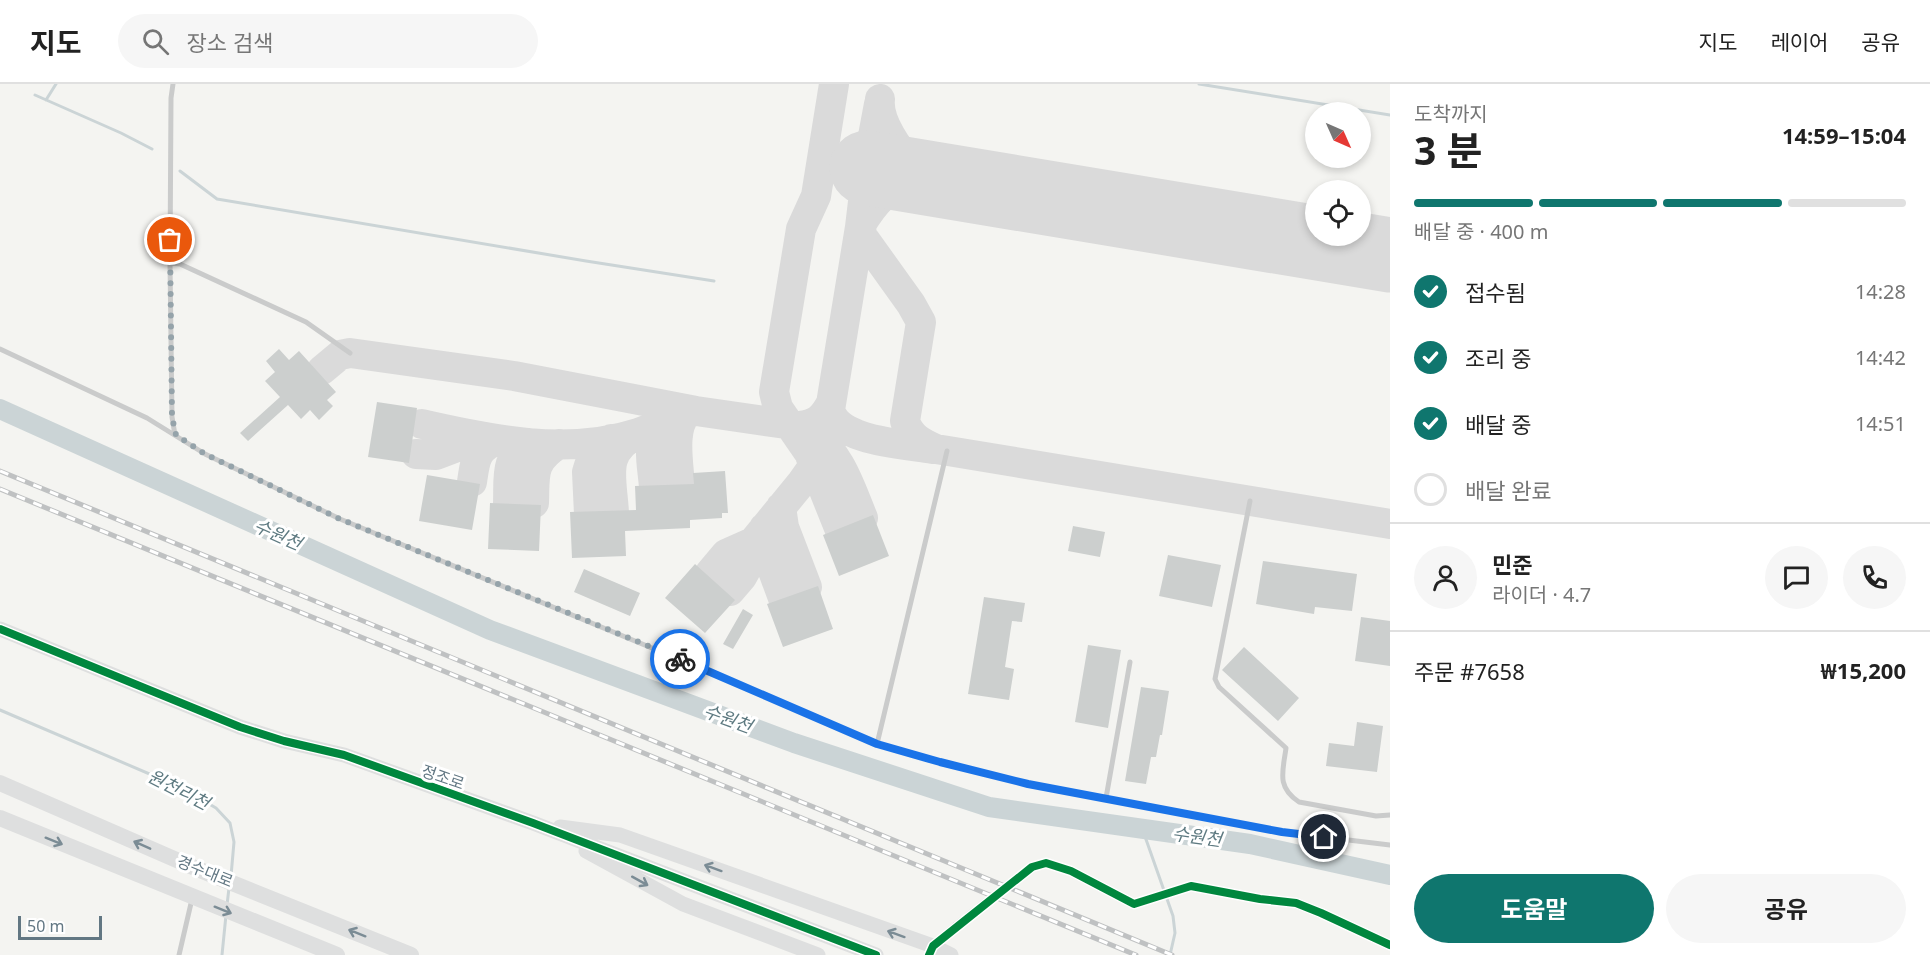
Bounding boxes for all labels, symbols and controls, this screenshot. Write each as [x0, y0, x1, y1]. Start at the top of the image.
search box [118, 14, 538, 68]
text: 지도 [30, 23, 82, 61]
icon: search [139, 25, 172, 58]
text: 장소 검색 [187, 27, 273, 57]
text: 지도 [1699, 28, 1737, 56]
text: 레이어 [1770, 28, 1828, 56]
text: 공유 [1861, 28, 1900, 56]
text: 도착까지 [1414, 100, 1488, 127]
north arrow [1305, 102, 1371, 168]
map controls [1305, 102, 1371, 246]
text: 14:59–15:04 [1782, 120, 1906, 150]
text: 3 분 [1414, 123, 1482, 176]
button: locate [1305, 180, 1371, 246]
pin [144, 214, 195, 265]
text: 배달 중 · 400 m [1414, 218, 1548, 245]
icon: bag [153, 223, 186, 256]
icon: check [1414, 275, 1447, 308]
text: 접수됨 [1465, 277, 1526, 307]
text: 14:28 [1855, 278, 1906, 305]
icon: check [1414, 341, 1447, 374]
text: 조리 중 [1465, 343, 1531, 373]
text: 14:42 [1855, 344, 1906, 371]
icon: check [1414, 407, 1447, 440]
text: 배달 중 [1465, 409, 1531, 439]
text: 14:51 [1855, 410, 1906, 437]
text: 배달 완료 [1465, 475, 1552, 505]
water label: 수원천 [250, 513, 308, 556]
button: person [1414, 546, 1477, 609]
button: chat [1765, 546, 1828, 609]
button: phone [1843, 546, 1906, 609]
text: 민준 [1492, 549, 1532, 579]
text: 라이더 · 4.7 [1492, 581, 1591, 608]
courier [650, 629, 710, 689]
icon: bike [664, 643, 697, 676]
text: ₩15,200 [1821, 655, 1906, 685]
text: 주문 #7658 [1414, 656, 1525, 686]
water label: 수원천 [701, 698, 758, 739]
street label: 정조로 [419, 759, 468, 795]
water label: 원천리천 [144, 763, 216, 816]
pin [1298, 811, 1349, 862]
icon: home [1307, 820, 1340, 853]
water label: 수원천 [1171, 821, 1226, 852]
one-way arrow [44, 836, 63, 847]
one-way arrow [133, 838, 151, 850]
street label: 경수대로 [174, 850, 237, 892]
one-way arrow [704, 862, 722, 873]
button: 도움말 [1414, 874, 1654, 943]
button: 공유 [1666, 874, 1906, 943]
one-way arrow [631, 875, 648, 887]
one-way arrow [213, 905, 232, 916]
scale bar [18, 913, 102, 940]
text: 50 m [27, 915, 64, 937]
one-way arrow [348, 927, 367, 938]
one-way arrow [887, 927, 906, 938]

